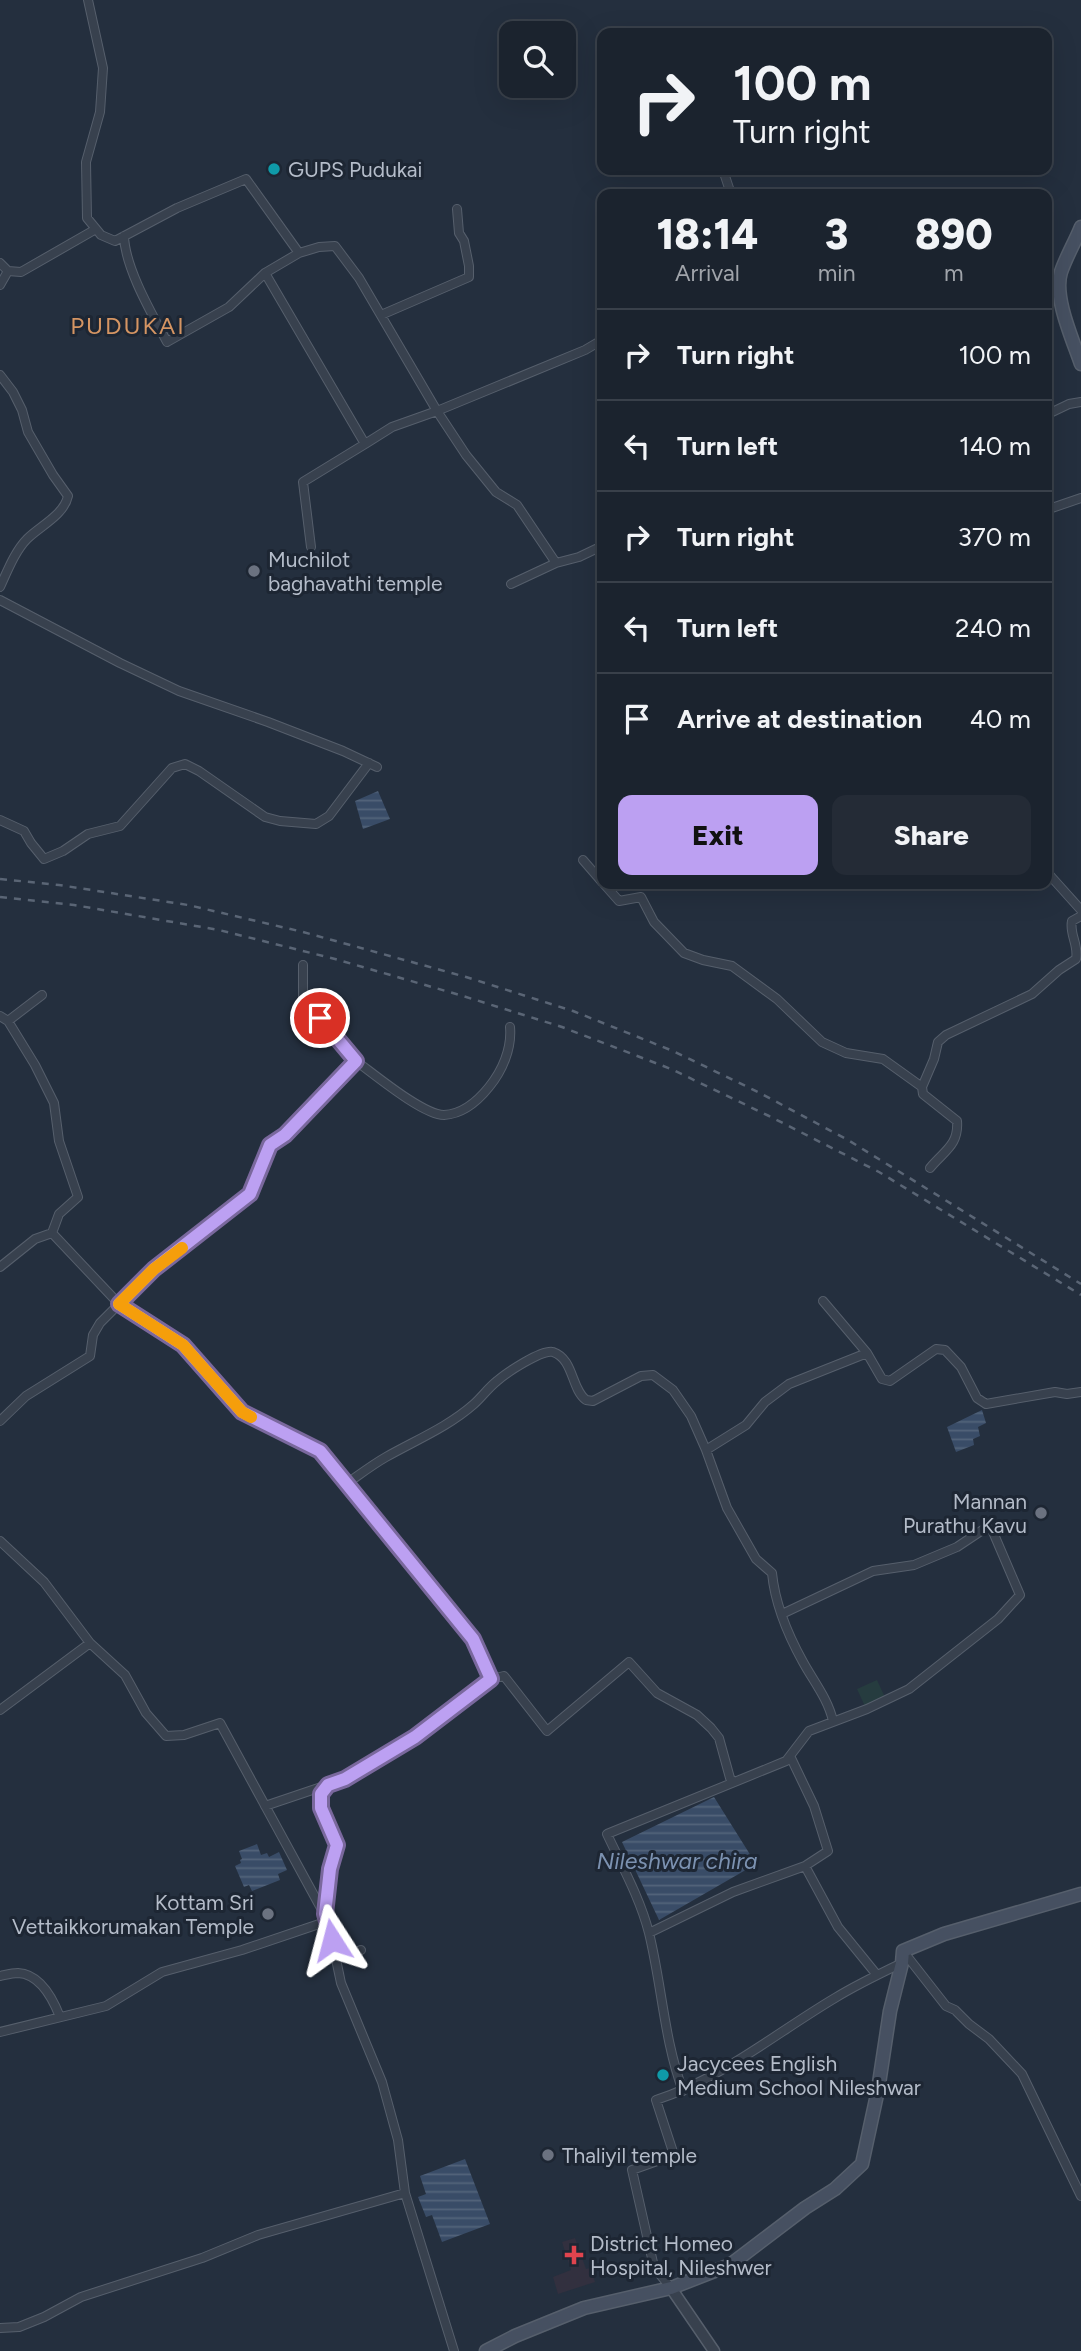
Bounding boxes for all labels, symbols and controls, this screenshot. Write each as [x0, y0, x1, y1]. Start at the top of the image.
map controls [499, 21, 576, 98]
button: search [499, 21, 576, 98]
text: 100 m [733, 53, 872, 112]
icon: right [618, 56, 709, 147]
text: Turn right [733, 113, 871, 151]
place label: GUPS Pudukai [288, 157, 422, 182]
marker: GUPS Pudukai [266, 161, 282, 177]
text: 18:14 [656, 209, 758, 260]
text: 3 [825, 209, 848, 260]
text: 890 [915, 209, 993, 260]
text: Arrival [675, 259, 740, 287]
text: min [818, 259, 855, 287]
text: m [944, 259, 964, 287]
district label: PUDUKAI [70, 311, 186, 340]
icon: right [618, 336, 656, 374]
text: Turn right [677, 339, 794, 371]
text: 100 m [958, 339, 1031, 371]
icon: left [618, 427, 656, 465]
text: Turn left [677, 430, 778, 462]
text: 140 m [959, 430, 1031, 462]
icon: right [618, 518, 656, 556]
text: Turn right [677, 521, 794, 553]
text: 370 m [958, 521, 1031, 553]
place label: Muchilot baghavathi temple [268, 547, 442, 596]
marker: Muchilot baghavathi temple [246, 563, 262, 579]
icon: left [618, 609, 656, 647]
text: Turn left [677, 612, 778, 644]
text: 240 m [955, 612, 1031, 644]
icon: arrive [618, 700, 656, 738]
text: Arrive at destination [677, 703, 922, 735]
text: 40 m [970, 703, 1031, 735]
button: Exit [618, 795, 818, 875]
button: Share [832, 795, 1031, 875]
pin [290, 988, 350, 1048]
icon: arrive [301, 999, 339, 1037]
place label: Mannan Purathu Kavu [903, 1489, 1027, 1538]
marker: Mannan Purathu Kavu [1033, 1505, 1049, 1521]
water label: Nileshwar chira [596, 1847, 758, 1875]
place label: Kottam Sri Vettaikkorumakan Temple [12, 1890, 254, 1939]
position arrow [295, 1903, 369, 1977]
marker: Kottam Sri Vettaikkorumakan Temple [260, 1906, 276, 1922]
place label: Jacycees English Medium School Nileshwar [677, 2051, 921, 2100]
marker: Jacycees English Medium School Nileshwar [655, 2067, 671, 2083]
place label: Thaliyil temple [562, 2143, 697, 2168]
marker: Thaliyil temple [540, 2147, 556, 2163]
place label: District Homeo Hospital, Nileshwer [590, 2231, 772, 2280]
marker: District Homeo Hospital, Nileshwer [564, 2245, 584, 2265]

